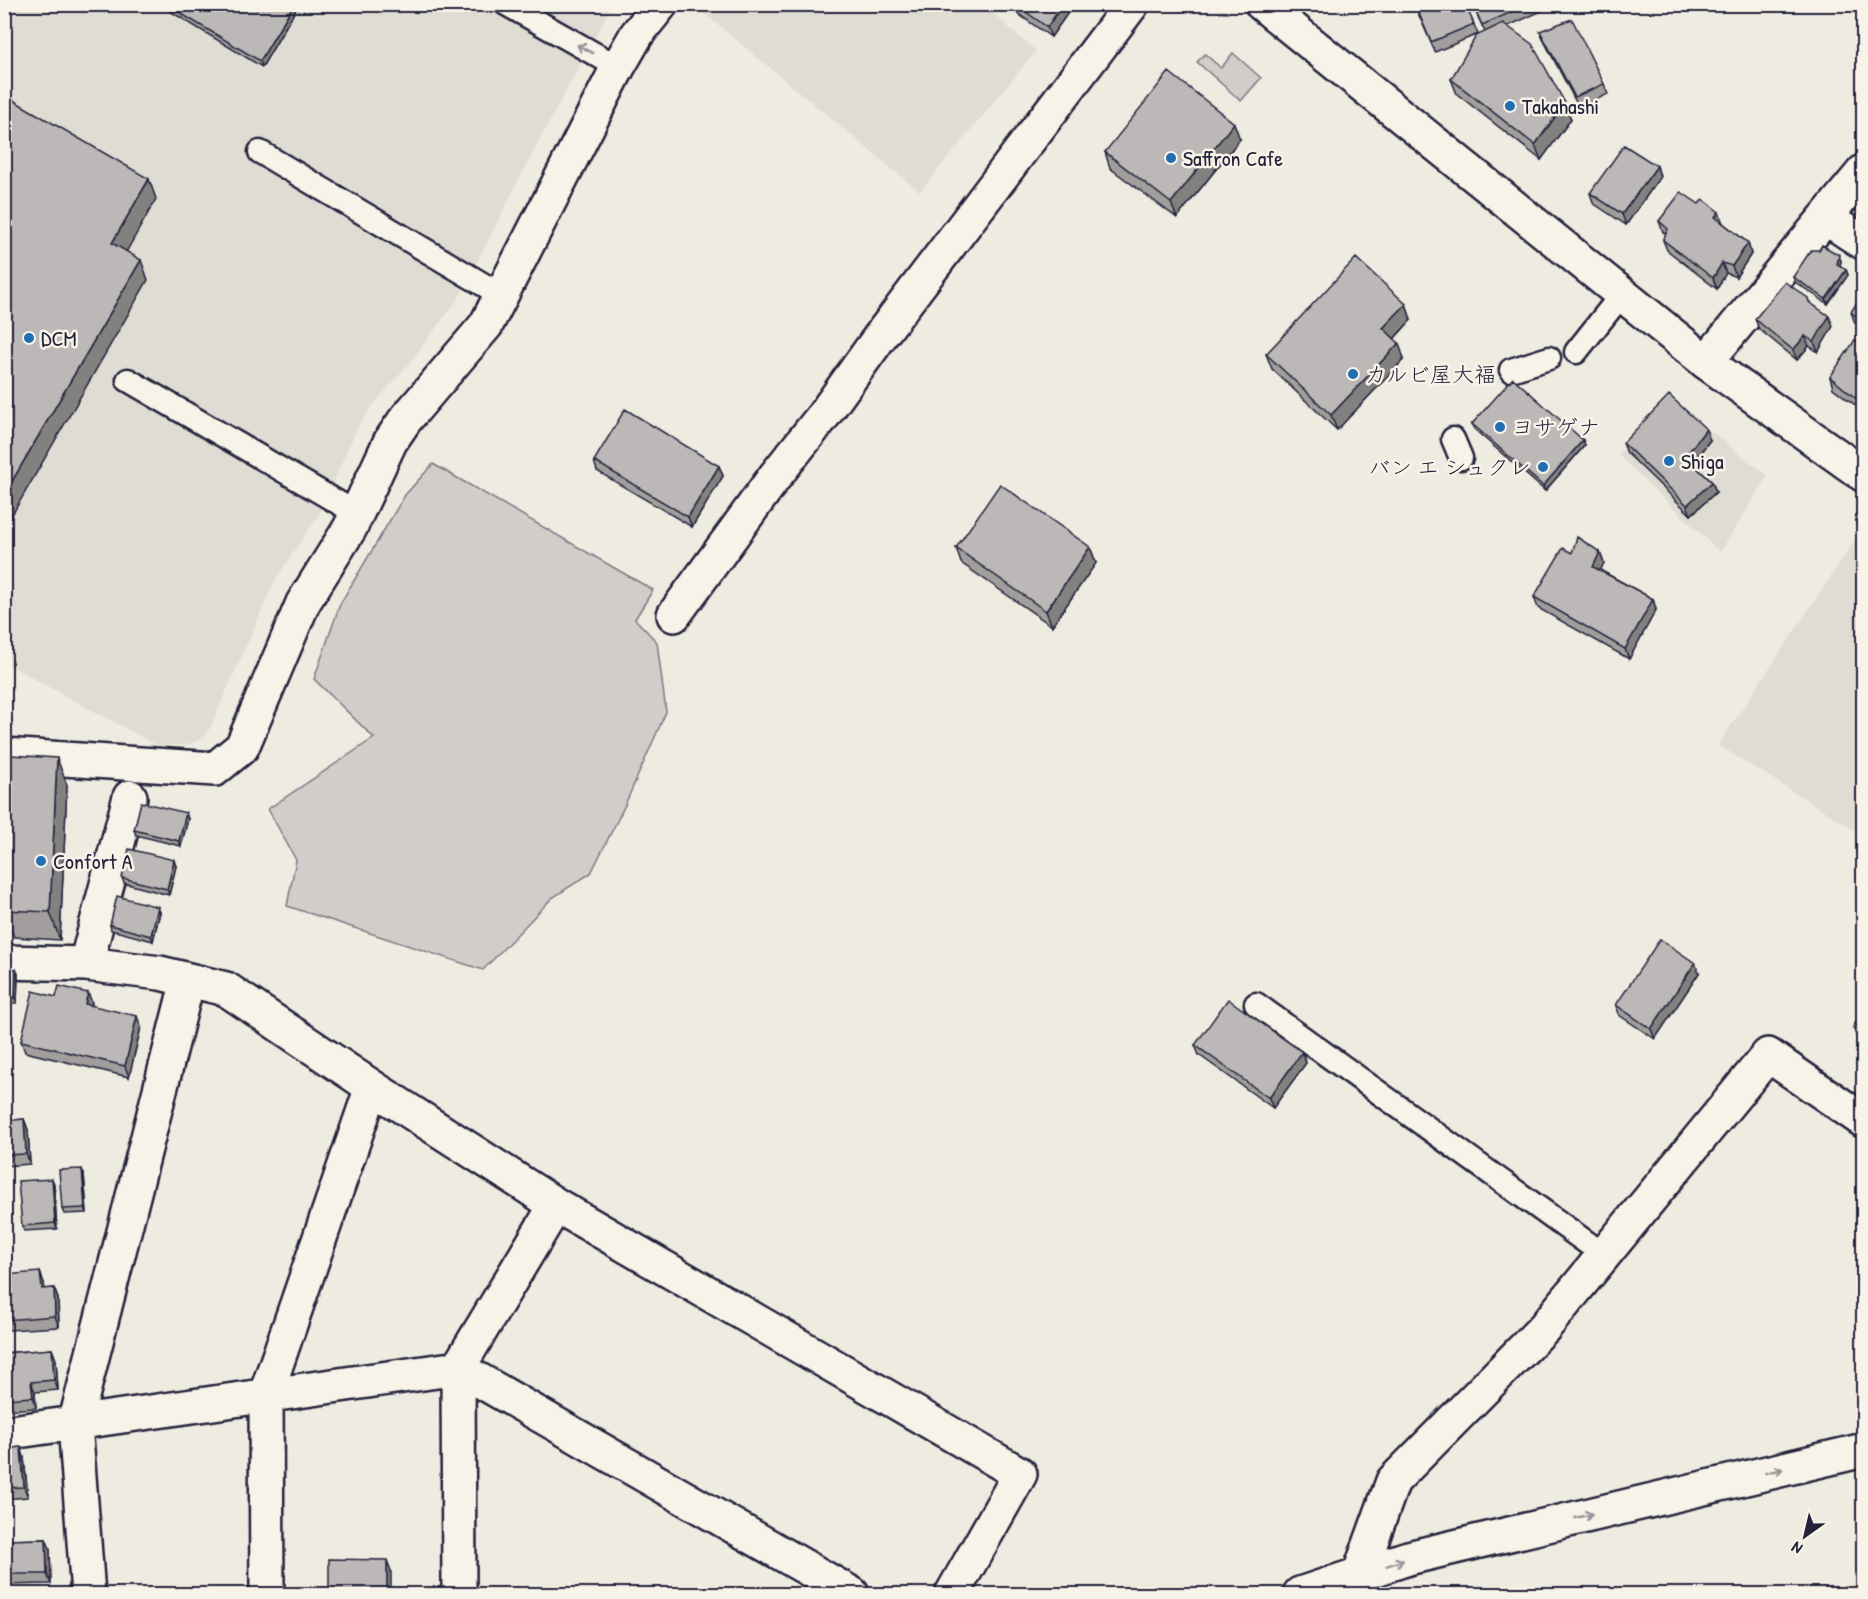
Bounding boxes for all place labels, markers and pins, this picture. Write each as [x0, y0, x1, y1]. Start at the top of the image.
place label: Takahashi [1522, 91, 1599, 121]
marker: Takahashi [1503, 99, 1517, 113]
place label: Saffron Cafe [1183, 143, 1283, 173]
marker: Saffron Cafe [1164, 151, 1178, 165]
place label: DCM [41, 323, 77, 353]
marker: DCM [22, 331, 36, 345]
place label: カルビ屋大福 [1365, 359, 1496, 389]
marker: カルビ屋大福 [1346, 367, 1360, 381]
place label: ヨサゲナ [1512, 412, 1600, 442]
marker: ヨサゲナ [1493, 420, 1507, 434]
place label: Shiga [1681, 446, 1724, 476]
place label: バン エ シュクレ [1368, 452, 1531, 482]
marker: Shiga [1662, 454, 1676, 468]
marker: バン エ シュクレ [1536, 460, 1550, 474]
place label: Confort A [53, 846, 133, 876]
marker: Confort A [34, 854, 48, 868]

